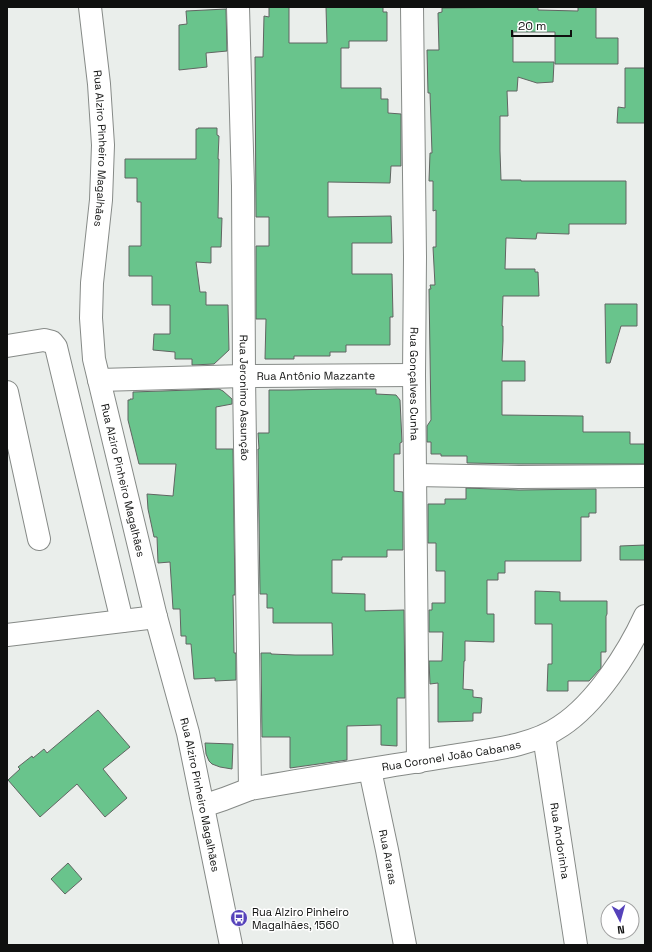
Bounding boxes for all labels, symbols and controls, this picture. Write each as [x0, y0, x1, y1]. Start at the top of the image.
scale bar [512, 12, 571, 38]
text: 20 m [518, 18, 546, 34]
street label: Rua Alziro Pinheiro Magalhães [90, 69, 110, 228]
street label: Rua Gonçalves Cunha [407, 327, 422, 442]
street label: Rua Jeronimo Assunção [237, 335, 252, 461]
street label: Rua Antônio Mazzante [257, 368, 375, 383]
street label: Rua Alziro Pinheiro Magalhães [98, 402, 148, 558]
street label: Rua Alziro Pinheiro Magalhães [177, 716, 223, 873]
street label: Rua Coronel João Cabanas [381, 737, 523, 774]
street label: Rua Andorinha [547, 802, 573, 881]
street label: Rua Araras [376, 828, 400, 886]
north arrow [600, 900, 640, 940]
place label: Rua Alziro Pinheiro Magalhães, 1560 [252, 905, 349, 932]
bus stop icon: Rua Alziro Pinheiro Magalhães, 1560 [229, 908, 249, 928]
text: N [617, 923, 625, 937]

